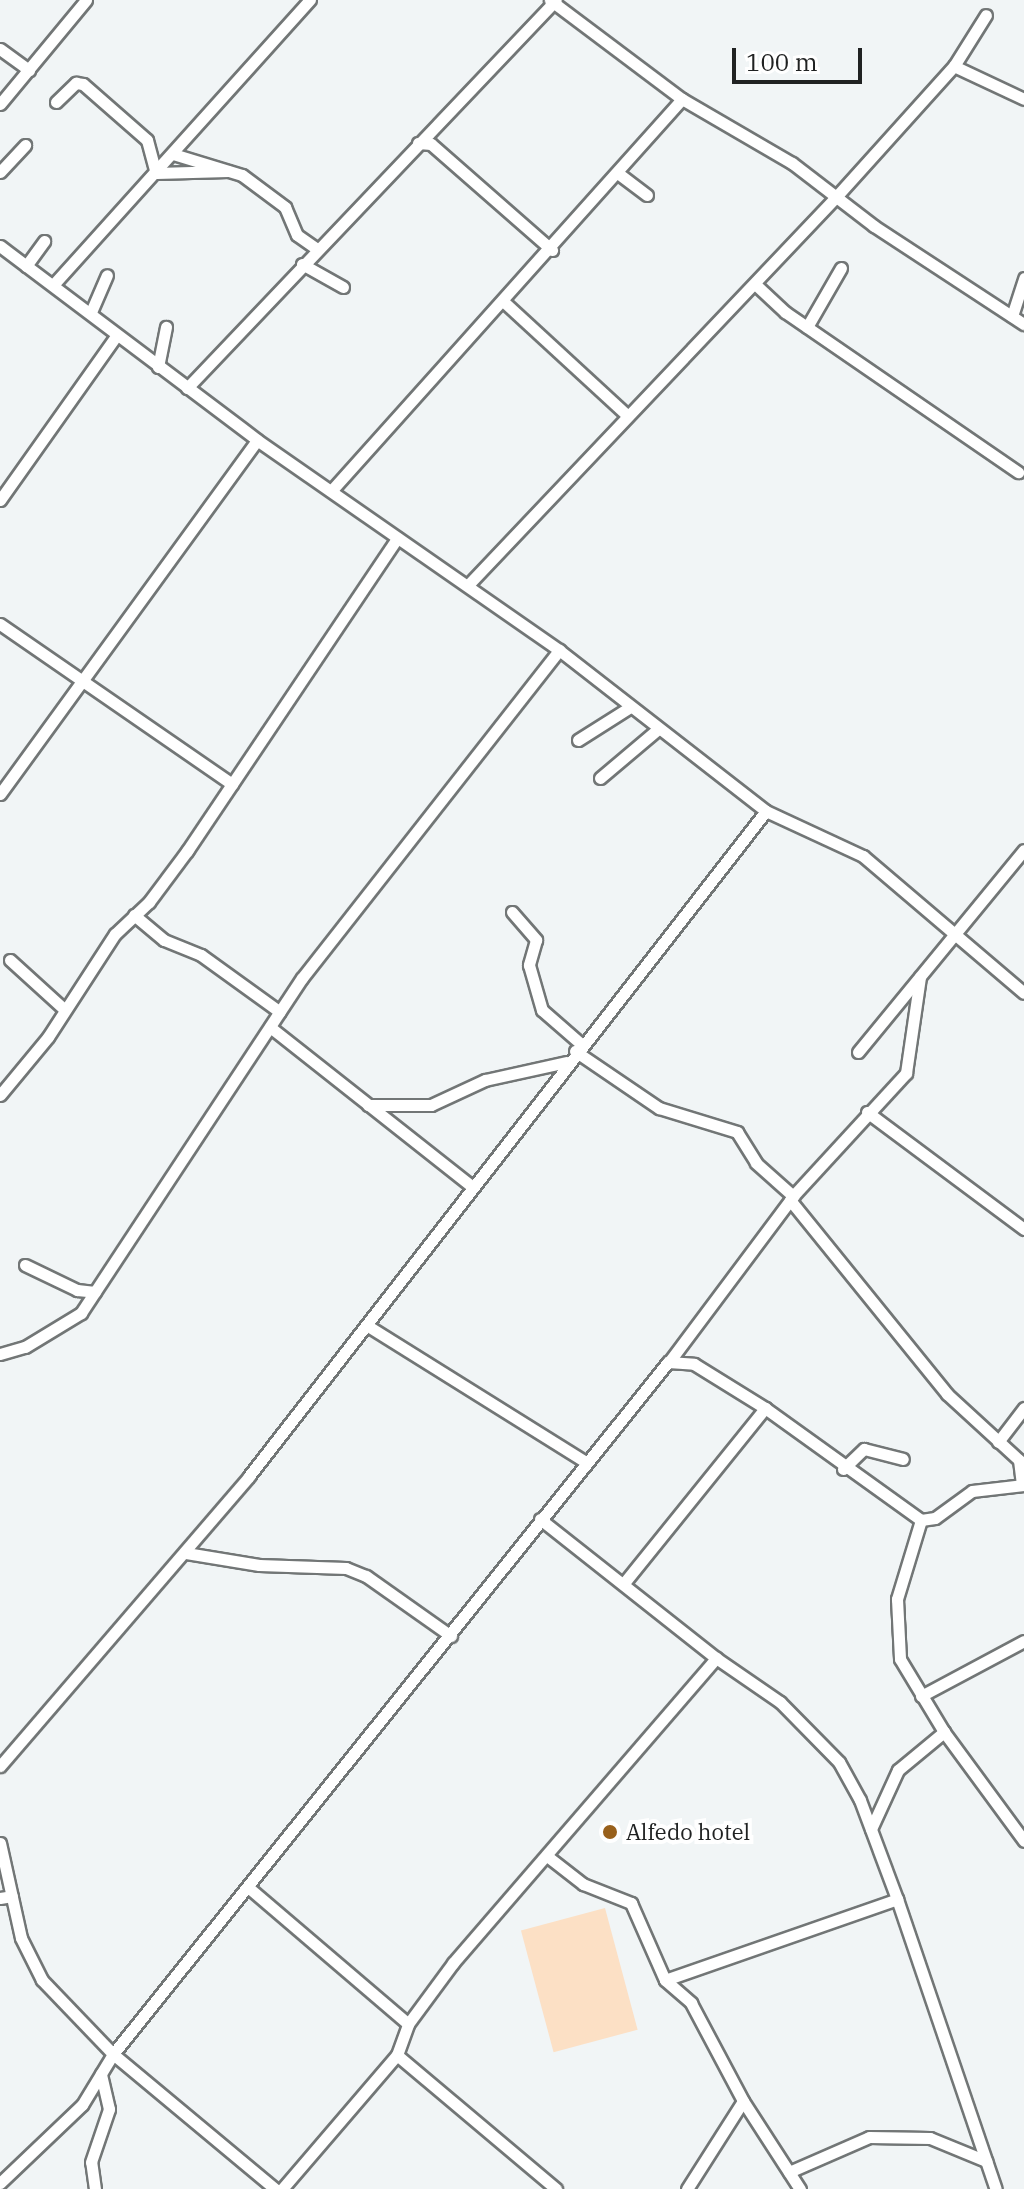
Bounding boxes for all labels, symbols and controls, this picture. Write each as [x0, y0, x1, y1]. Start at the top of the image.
scale bar [736, 32, 866, 82]
text: 100 m [746, 46, 818, 78]
place label: Alfedo hotel [626, 1819, 750, 1845]
marker: Alfedo hotel [601, 1823, 619, 1841]

